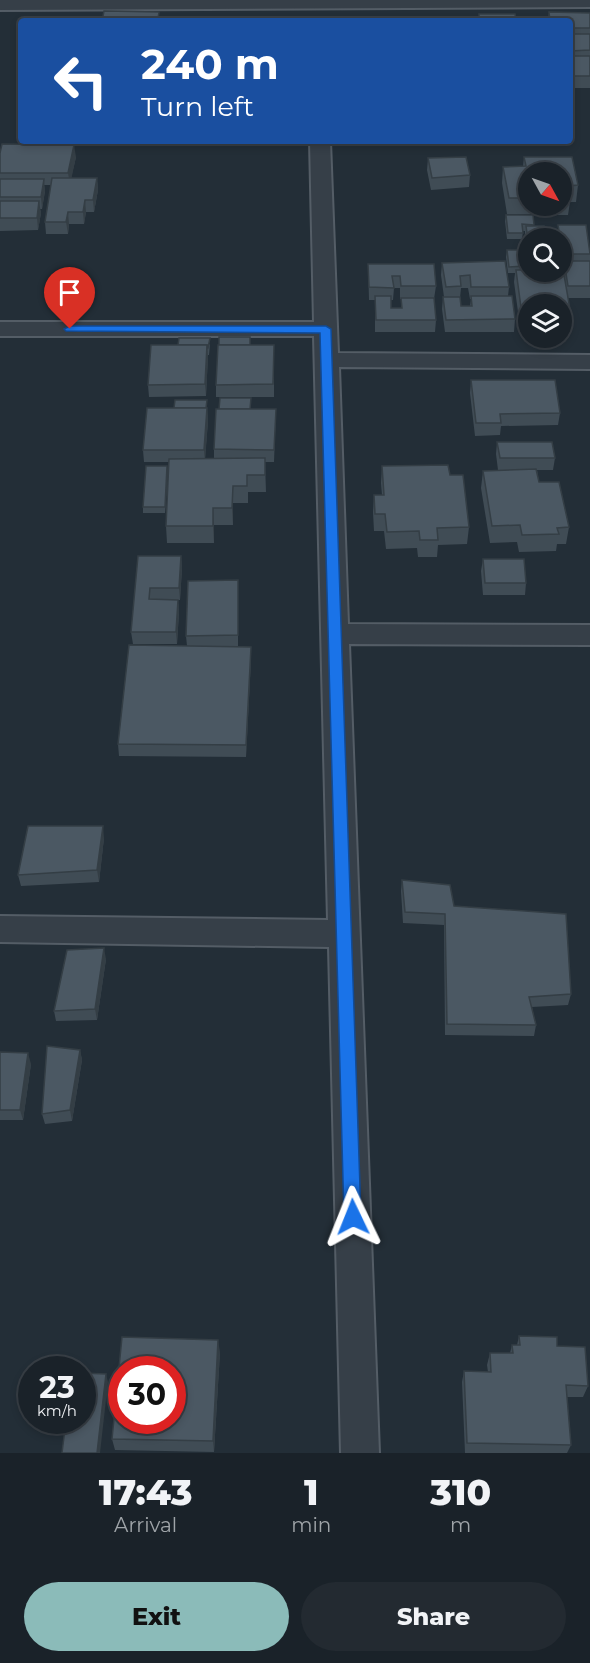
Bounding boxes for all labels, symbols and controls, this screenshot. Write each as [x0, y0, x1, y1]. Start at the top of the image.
text: 240 m [141, 38, 279, 90]
icon: left [42, 42, 120, 120]
text: Turn left [141, 90, 254, 123]
north arrow [518, 162, 572, 216]
map controls [518, 162, 572, 348]
button: search [518, 228, 572, 282]
pin [44, 267, 95, 329]
icon: arrive [53, 276, 86, 309]
button: layers [518, 294, 572, 348]
position arrow [321, 1185, 385, 1249]
speed limit sign: 30 [108, 1356, 186, 1434]
text: 23 [39, 1369, 75, 1406]
text: km/h [37, 1401, 77, 1420]
text: 17:43 [99, 1470, 192, 1514]
text: 1 [304, 1470, 319, 1514]
text: 310 [430, 1470, 491, 1514]
text: Arrival [114, 1513, 177, 1537]
text: min [291, 1513, 331, 1537]
text: m [450, 1513, 471, 1537]
button: Exit [24, 1582, 289, 1651]
button: Share [301, 1582, 566, 1651]

